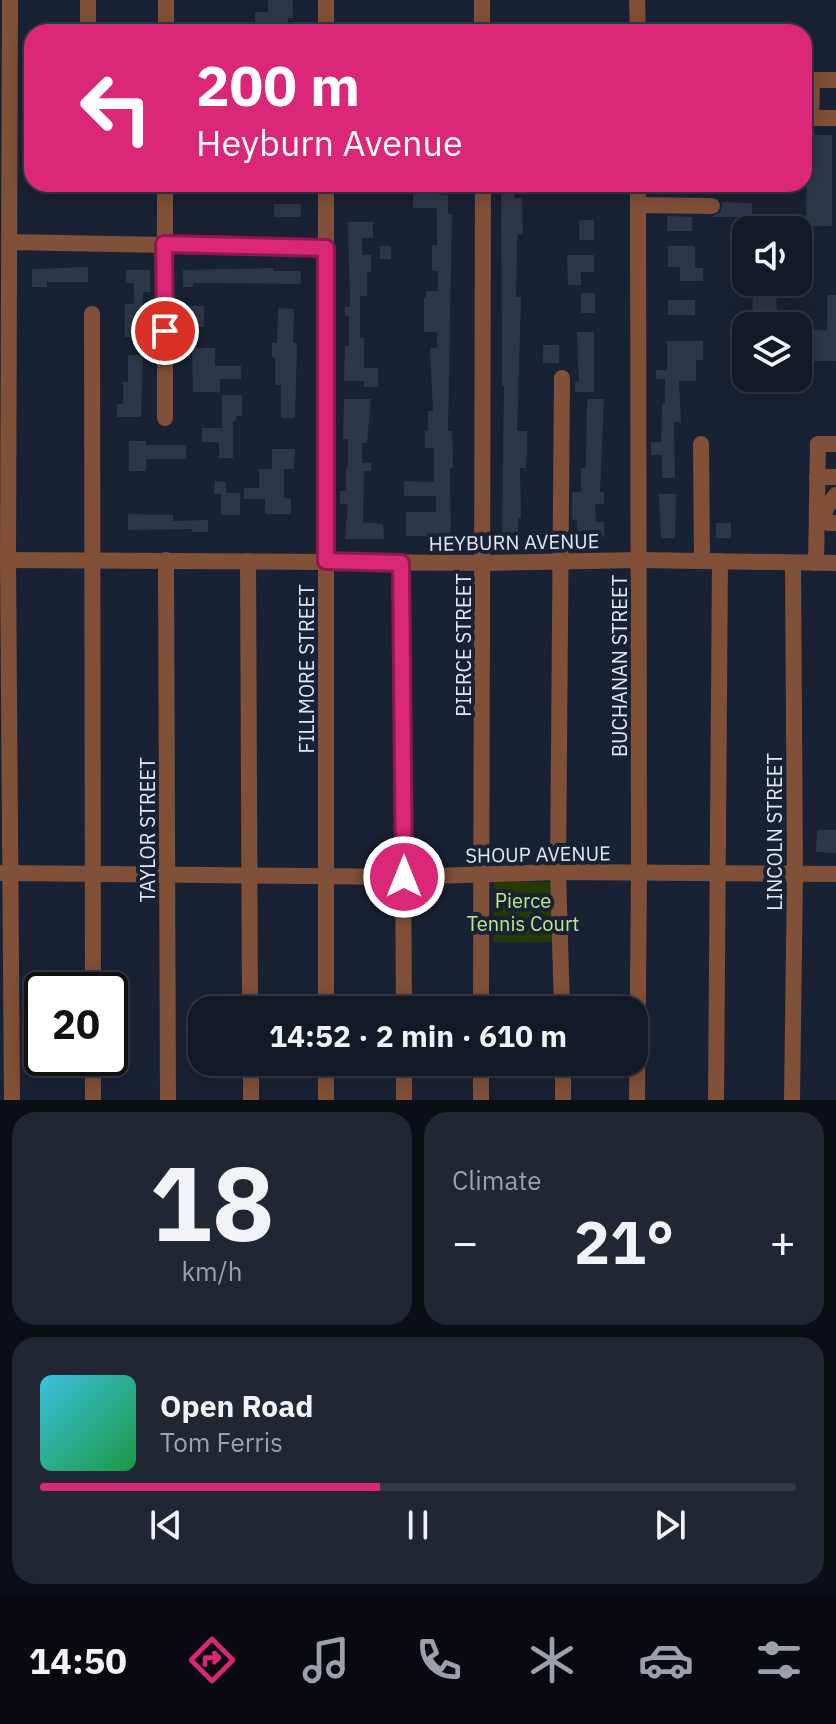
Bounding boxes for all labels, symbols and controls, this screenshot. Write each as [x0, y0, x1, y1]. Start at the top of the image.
text: 200 m [196, 49, 360, 121]
icon: left [64, 56, 168, 160]
text: Heyburn Avenue [196, 119, 463, 166]
map controls [732, 216, 812, 392]
button: sound [732, 216, 812, 296]
pin [131, 297, 199, 365]
icon: arrive [143, 309, 187, 353]
button: layers [732, 312, 812, 392]
street label: HEYBURN AVENUE [428, 527, 600, 557]
street label: PIERCE STREET [450, 573, 477, 717]
street label: BUCHANAN STREET [606, 575, 633, 757]
street label: FILLMORE STREET [293, 584, 320, 754]
street label: LINCOLN STREET [761, 753, 788, 911]
street label: TAYLOR STREET [134, 757, 161, 903]
position arrow [362, 835, 446, 919]
street label: SHOUP AVENUE [465, 839, 611, 869]
park label: Pierce Tennis Court [467, 887, 579, 937]
speed limit sign: 20 [24, 972, 128, 1076]
text: 14:52 · 2 min · 610 m [269, 1016, 567, 1055]
text: 18 [150, 1134, 274, 1270]
text: Climate [452, 1163, 542, 1197]
text: 21° [574, 1202, 674, 1281]
text: − [452, 1213, 478, 1270]
text: + [770, 1213, 796, 1270]
text: km/h [181, 1254, 243, 1288]
text: Open Road [160, 1386, 313, 1425]
text: Tom Ferris [160, 1425, 283, 1459]
icon: previous [144, 1503, 188, 1547]
icon: pause [396, 1503, 440, 1547]
icon: next [648, 1503, 692, 1547]
icon: directions [184, 1632, 240, 1688]
icon: music [298, 1632, 354, 1688]
icon: phone [411, 1632, 467, 1688]
icon: climate [524, 1632, 580, 1688]
icon: car [638, 1632, 694, 1688]
icon: filters [751, 1632, 807, 1688]
text: 14:50 [29, 1637, 127, 1684]

